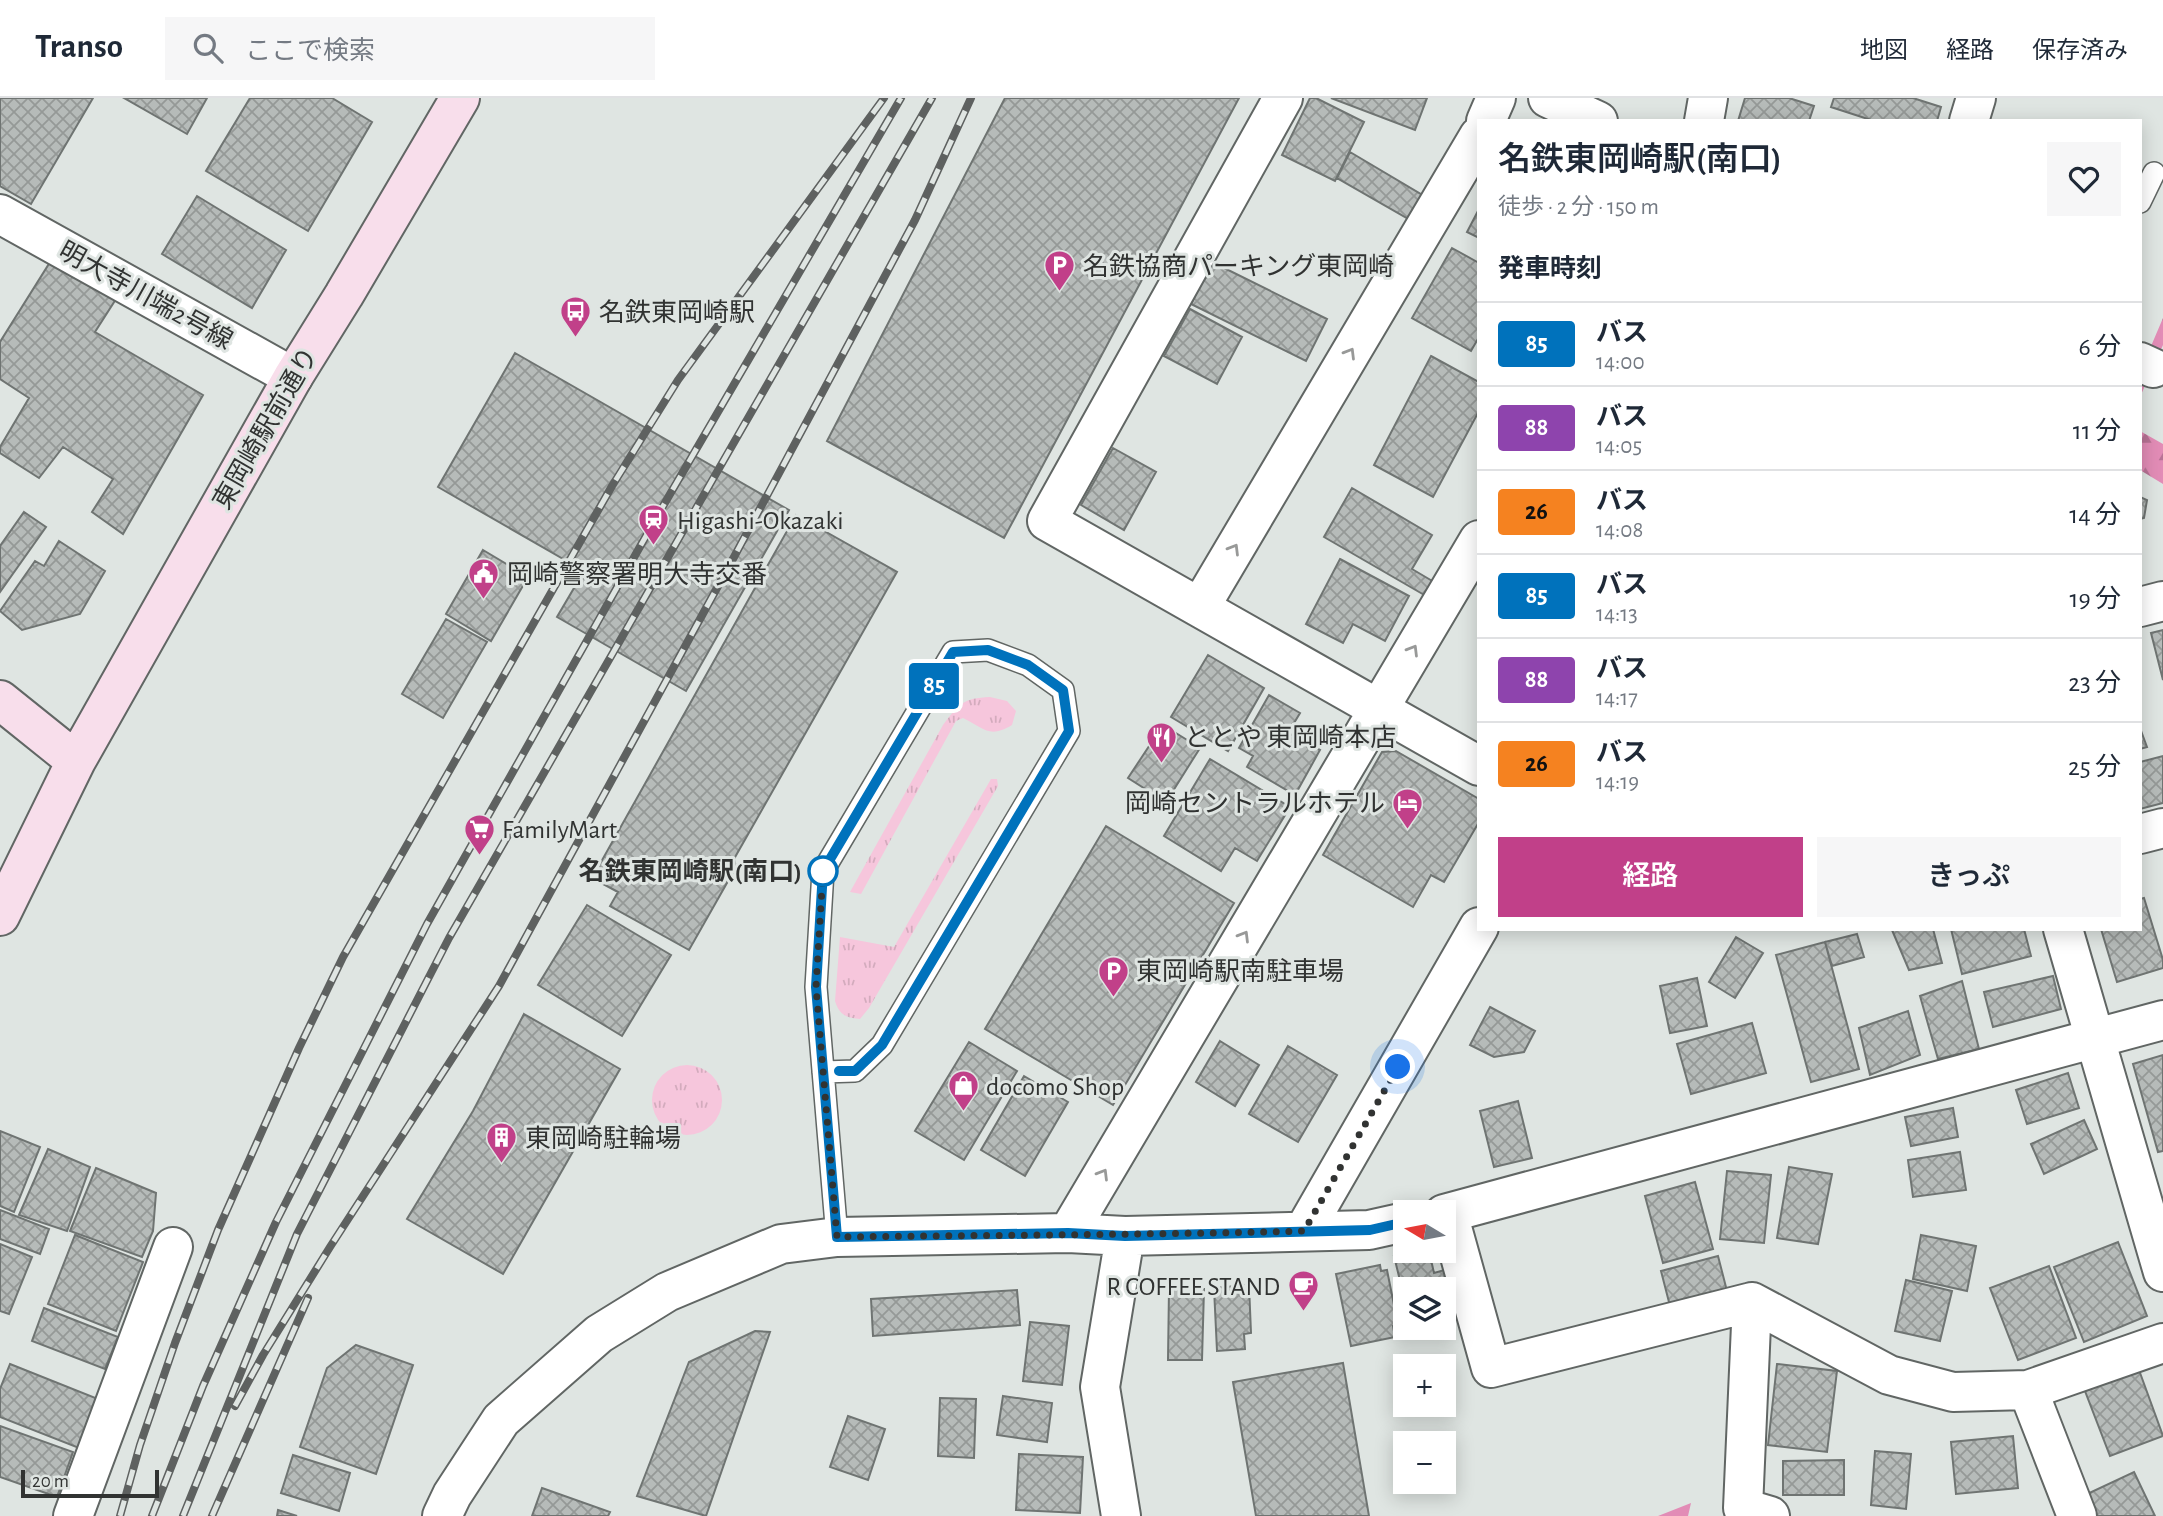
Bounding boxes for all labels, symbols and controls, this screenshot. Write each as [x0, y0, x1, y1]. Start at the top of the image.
search box [165, 17, 655, 80]
icon: search [189, 29, 227, 67]
text: Transo [35, 31, 123, 64]
text: ここで検索 [245, 38, 375, 64]
text: 地図 [1860, 39, 1908, 63]
text: 経路 [1946, 39, 1994, 63]
text: 保存済み [2032, 39, 2128, 63]
button: heart [2047, 142, 2121, 216]
text: 名鉄東岡崎駅(南口) [1498, 144, 1782, 177]
text: 徒歩 · 2 分 · 150 m [1498, 196, 1659, 219]
street label: 明大寺川端2号線 [54, 237, 237, 354]
parking icon: 名鉄協商パーキング東岡崎 [1043, 249, 1077, 293]
place label: 名鉄協商パーキング東岡崎 [1083, 252, 1394, 280]
text: 発車時刻 [1498, 256, 1602, 282]
bus stop icon: 名鉄東岡崎駅 [559, 295, 593, 339]
place label: 名鉄東岡崎駅 [599, 299, 755, 326]
text: バス [1596, 320, 1648, 346]
text: 85 [1525, 332, 1548, 356]
text: 6 分 [2078, 334, 2121, 360]
street label: 東岡崎駅前通り [208, 343, 323, 514]
one-way arrow [1342, 347, 1355, 360]
text: 14:00 [1596, 351, 1645, 374]
text: バス [1596, 404, 1648, 430]
text: 88 [1525, 416, 1548, 440]
text: 11 分 [2073, 418, 2121, 444]
text: 14:05 [1596, 435, 1642, 458]
text: バス [1596, 488, 1648, 514]
text: 26 [1525, 500, 1548, 524]
text: 14 分 [2069, 502, 2121, 528]
station icon: Higashi-Okazaki [637, 503, 671, 547]
place label: Higashi-Okazaki [677, 508, 844, 534]
text: 14:08 [1596, 519, 1643, 542]
one-way arrow [1226, 543, 1239, 556]
public building icon: 岡崎警察署明大寺交番 [467, 557, 501, 601]
place label: 岡崎警察署明大寺交番 [507, 561, 767, 588]
text: バス [1596, 572, 1648, 598]
text: 85 [1525, 584, 1548, 608]
text: 19 分 [2070, 586, 2121, 612]
text: 14:13 [1596, 603, 1638, 626]
one-way arrow [1404, 645, 1417, 658]
text: バス [1596, 656, 1648, 682]
line badge: 85 [902, 663, 965, 709]
text: 88 [1525, 668, 1548, 692]
text: 23 分 [2068, 670, 2121, 696]
text: 85 [923, 674, 945, 698]
text: 14:17 [1596, 687, 1638, 710]
restaurant icon: ととや 東岡崎本店 [1144, 720, 1178, 764]
place label: ととや 東岡崎本店 [1184, 724, 1396, 751]
text: バス [1596, 740, 1648, 766]
text: 26 [1525, 752, 1548, 776]
text: 25 分 [2068, 754, 2121, 780]
text: 14:19 [1596, 771, 1639, 794]
hotel icon: 岡崎セントラルホテル [1391, 786, 1425, 830]
place label: 岡崎セントラルホテル [1125, 790, 1385, 817]
supermarket icon: FamilyMart [462, 812, 496, 856]
place label: FamilyMart [502, 817, 617, 843]
button: 経路 [1498, 837, 1803, 917]
button: きっぷ [1817, 837, 2121, 917]
marker: 名鉄東岡崎駅(南口) [808, 856, 838, 886]
place label: 名鉄東岡崎駅(南口) [579, 857, 802, 885]
one-way arrow [1235, 931, 1248, 944]
parking icon: 東岡崎駅南駐車場 [1096, 954, 1130, 998]
place label: 東岡崎駅南駐車場 [1136, 957, 1344, 985]
your location [1380, 1049, 1415, 1084]
shop icon: docomo Shop [946, 1069, 980, 1113]
place label: docomo Shop [986, 1074, 1124, 1100]
building icon: 東岡崎駐輪場 [485, 1121, 519, 1165]
place label: 東岡崎駐輪場 [525, 1125, 681, 1152]
one-way arrow [1095, 1169, 1108, 1182]
north arrow [1393, 1200, 1456, 1264]
map controls [1393, 1200, 1456, 1494]
cafe icon: R COFFEE STAND [1286, 1269, 1320, 1313]
place label: R COFFEE STAND [1107, 1274, 1280, 1300]
button: layers [1393, 1277, 1456, 1340]
button: + [1393, 1354, 1456, 1417]
button: − [1393, 1431, 1456, 1494]
scale bar [21, 1467, 159, 1499]
text: 20 m [32, 1472, 69, 1491]

